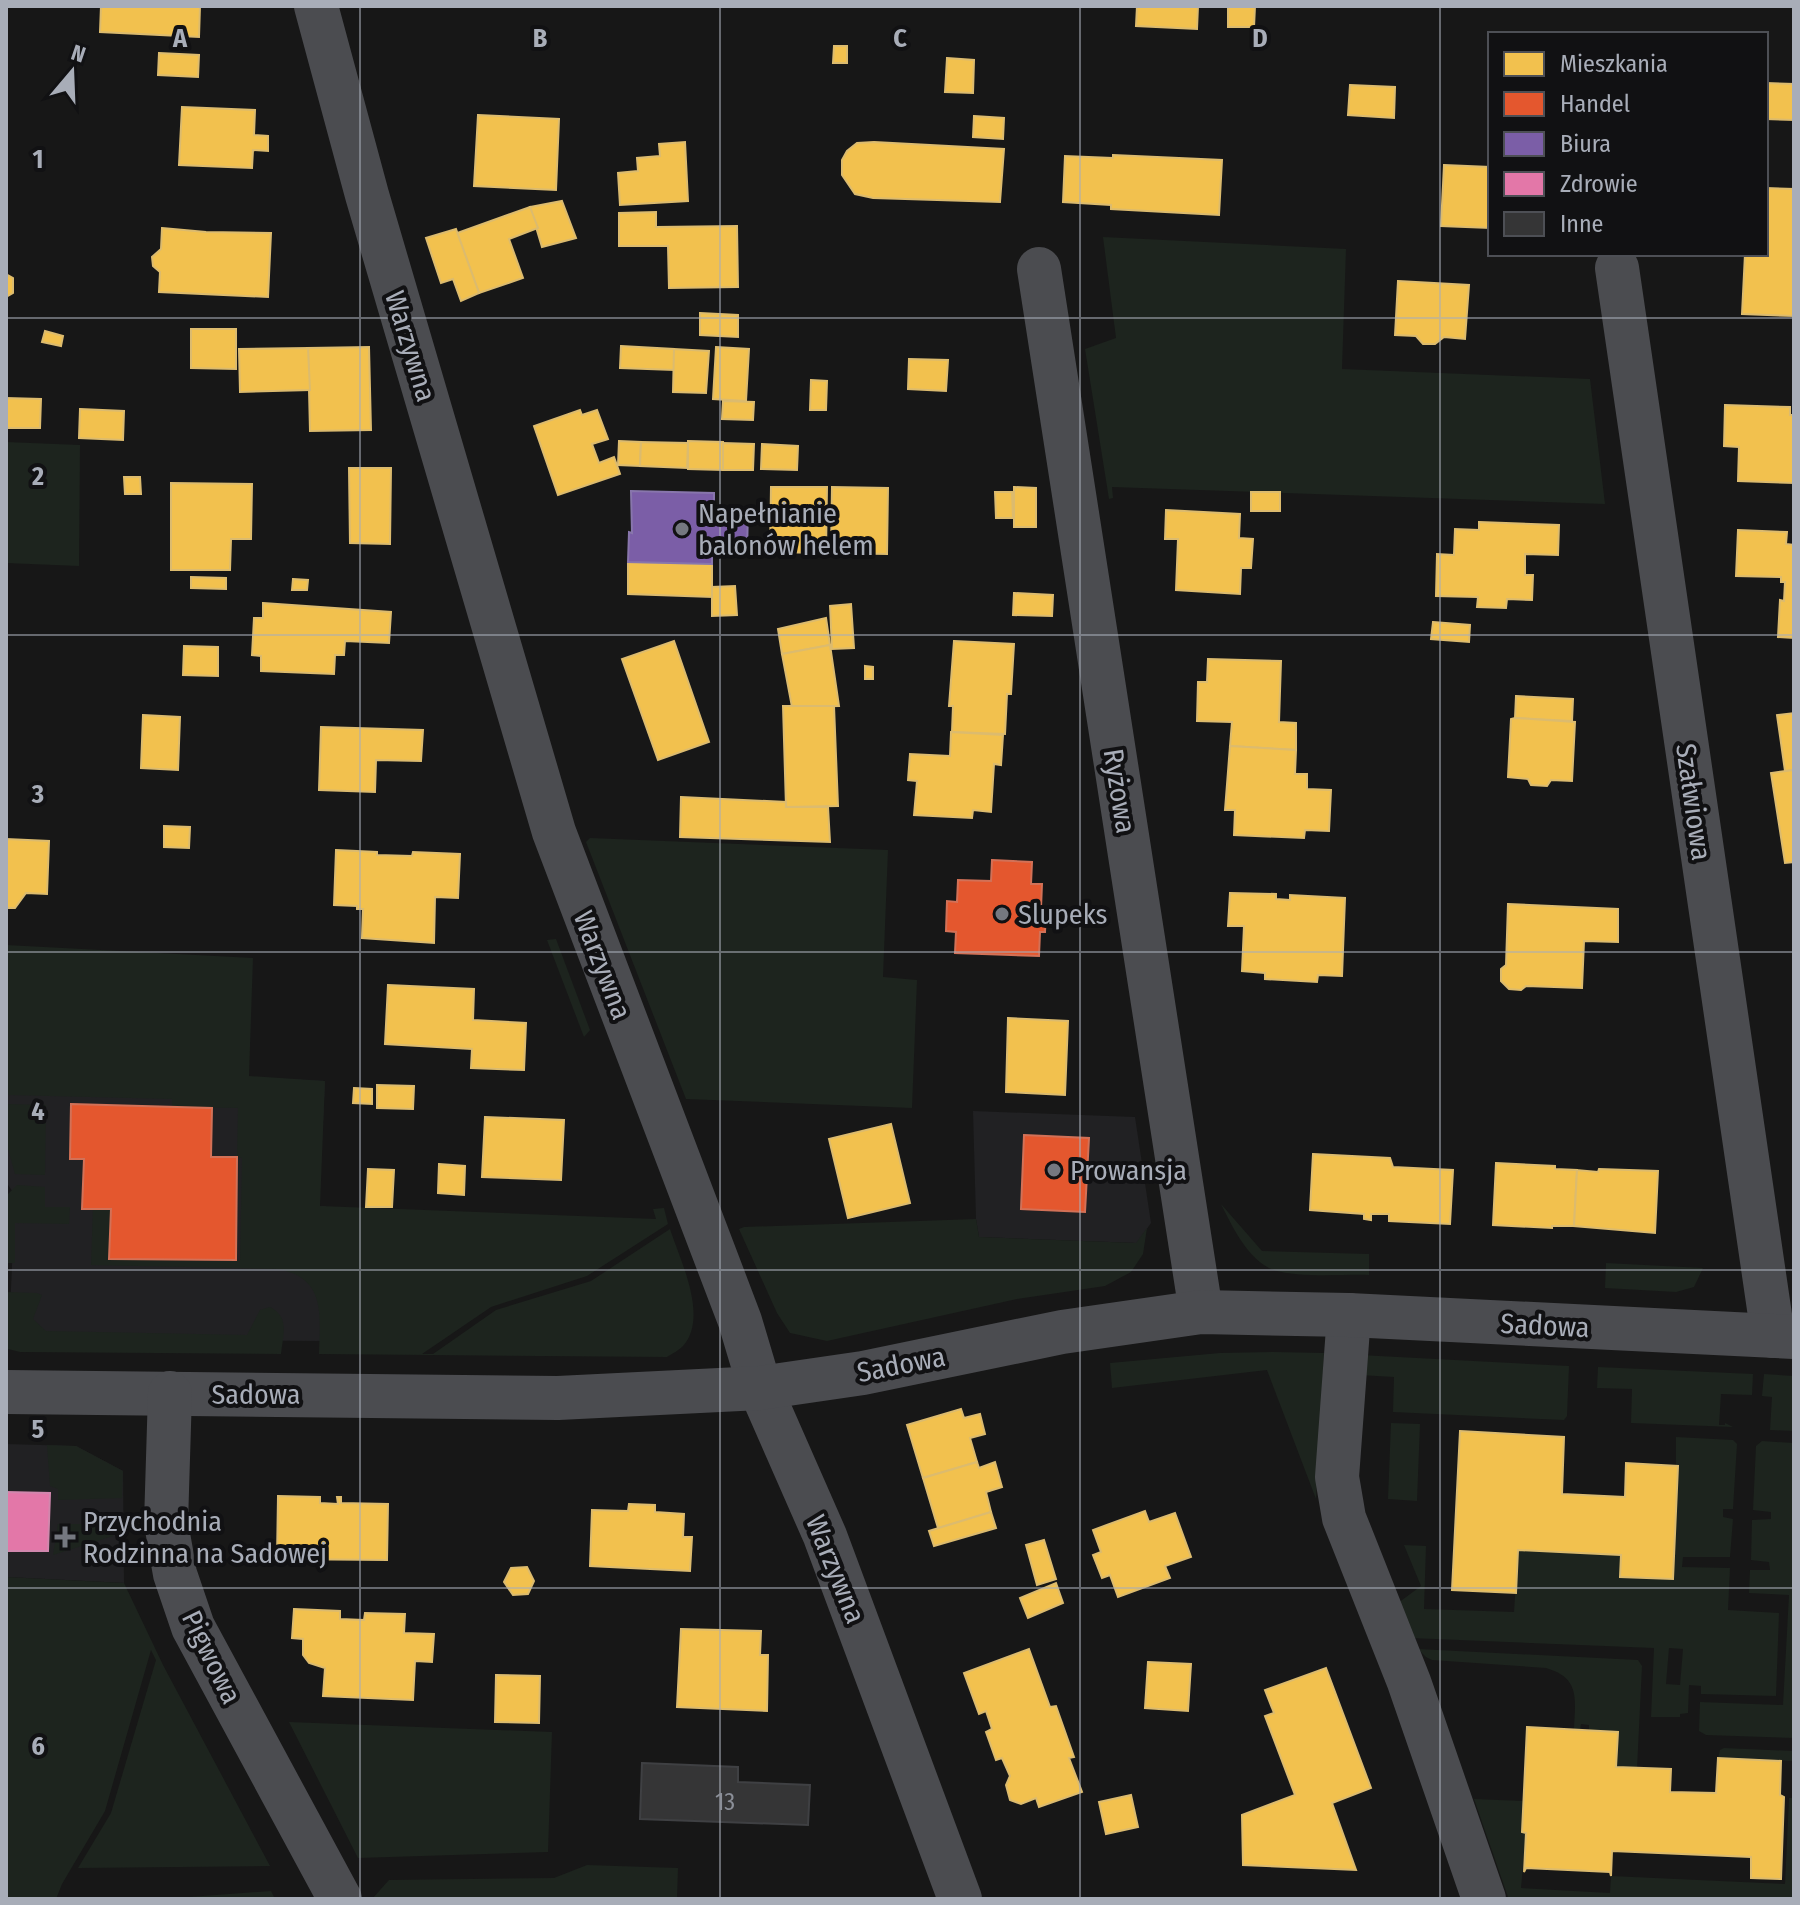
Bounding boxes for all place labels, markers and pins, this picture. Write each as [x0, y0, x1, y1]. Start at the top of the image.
place label: Napełnianie balonów helem [698, 497, 874, 562]
marker: Napełnianie balonów helem [673, 520, 691, 538]
place label: Slupeks [1018, 898, 1108, 931]
marker: Slupeks [993, 905, 1011, 923]
place label: Prowansja [1070, 1154, 1187, 1187]
marker: Prowansja [1045, 1161, 1063, 1179]
place label: Przychodnia Rodzinna na Sadowej [83, 1505, 327, 1570]
marker: Przychodnia Rodzinna na Sadowej [54, 1526, 76, 1548]

